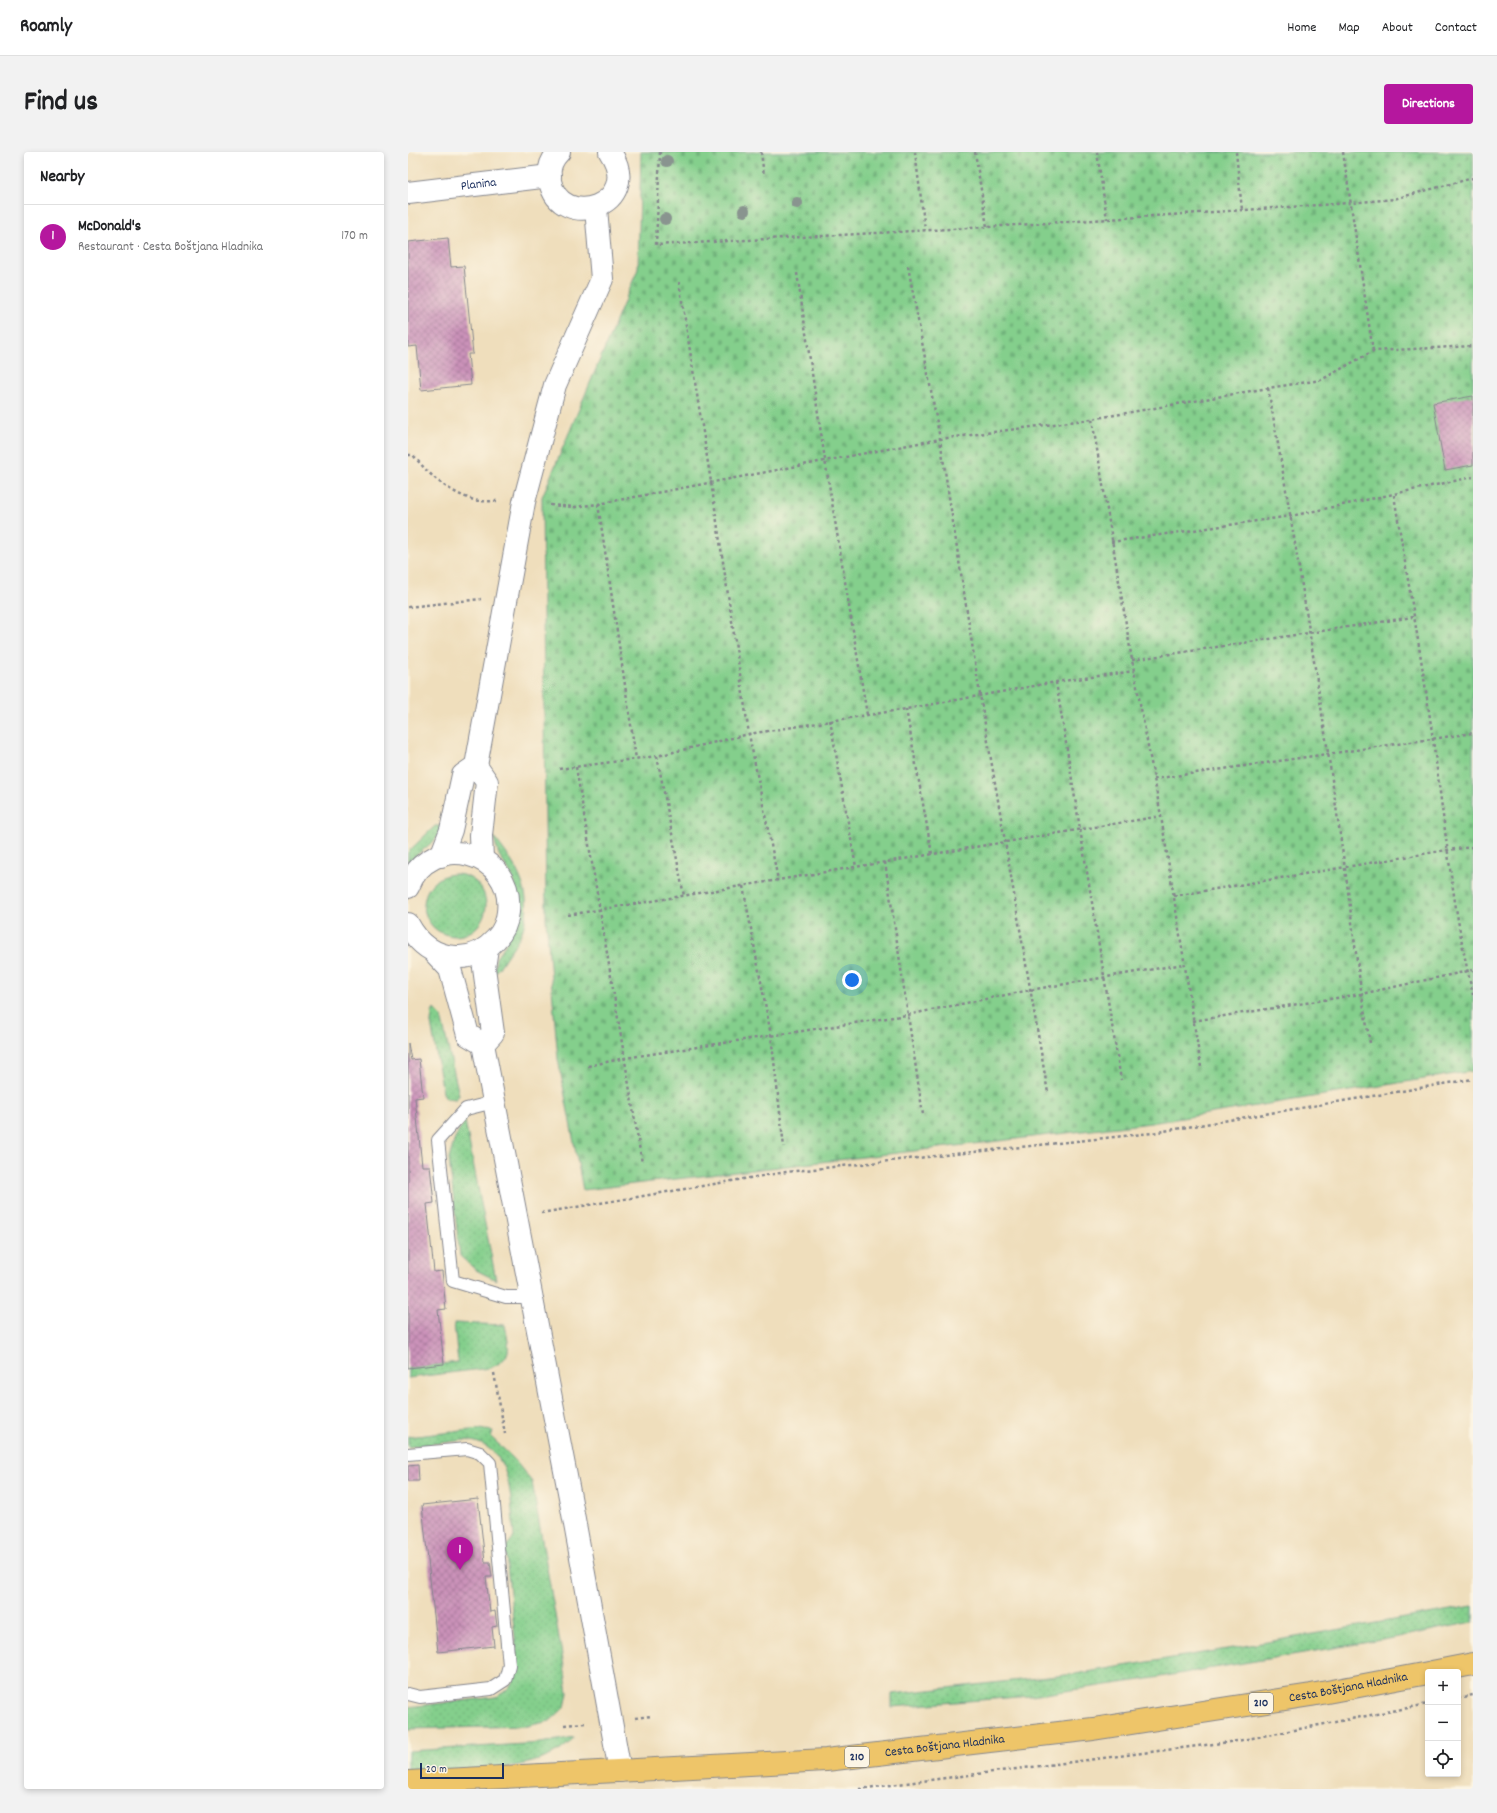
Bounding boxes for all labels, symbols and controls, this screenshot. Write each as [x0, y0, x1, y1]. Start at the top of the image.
text: Roamly [20, 14, 72, 41]
text: Home [1287, 18, 1316, 38]
text: Map [1338, 18, 1360, 38]
text: About [1382, 18, 1413, 38]
text: Contact [1435, 18, 1477, 38]
text: Find us [24, 84, 98, 124]
button: Directions [1384, 84, 1473, 124]
text: Nearby [40, 166, 84, 190]
street label: Planina [460, 173, 498, 196]
text: McDonald's [78, 216, 141, 238]
text: 1 [52, 227, 54, 246]
text: 170 m [341, 227, 368, 246]
text: Restaurant · Cesta Boštjana Hladnika [78, 238, 263, 257]
your location [842, 970, 862, 990]
pin: 1 [447, 1537, 473, 1570]
street label: Cesta Boštjana Hladnika [1288, 1667, 1410, 1708]
map controls [1425, 1669, 1461, 1777]
button: + [1425, 1669, 1461, 1705]
road number: 210 [1249, 1693, 1273, 1713]
button: − [1425, 1705, 1461, 1741]
street label: Cesta Boštjana Hladnika [884, 1730, 1006, 1763]
button: locate [1425, 1741, 1461, 1777]
road number: 210 [845, 1747, 869, 1767]
scale bar [420, 1761, 504, 1780]
text: 20 m [426, 1762, 447, 1778]

